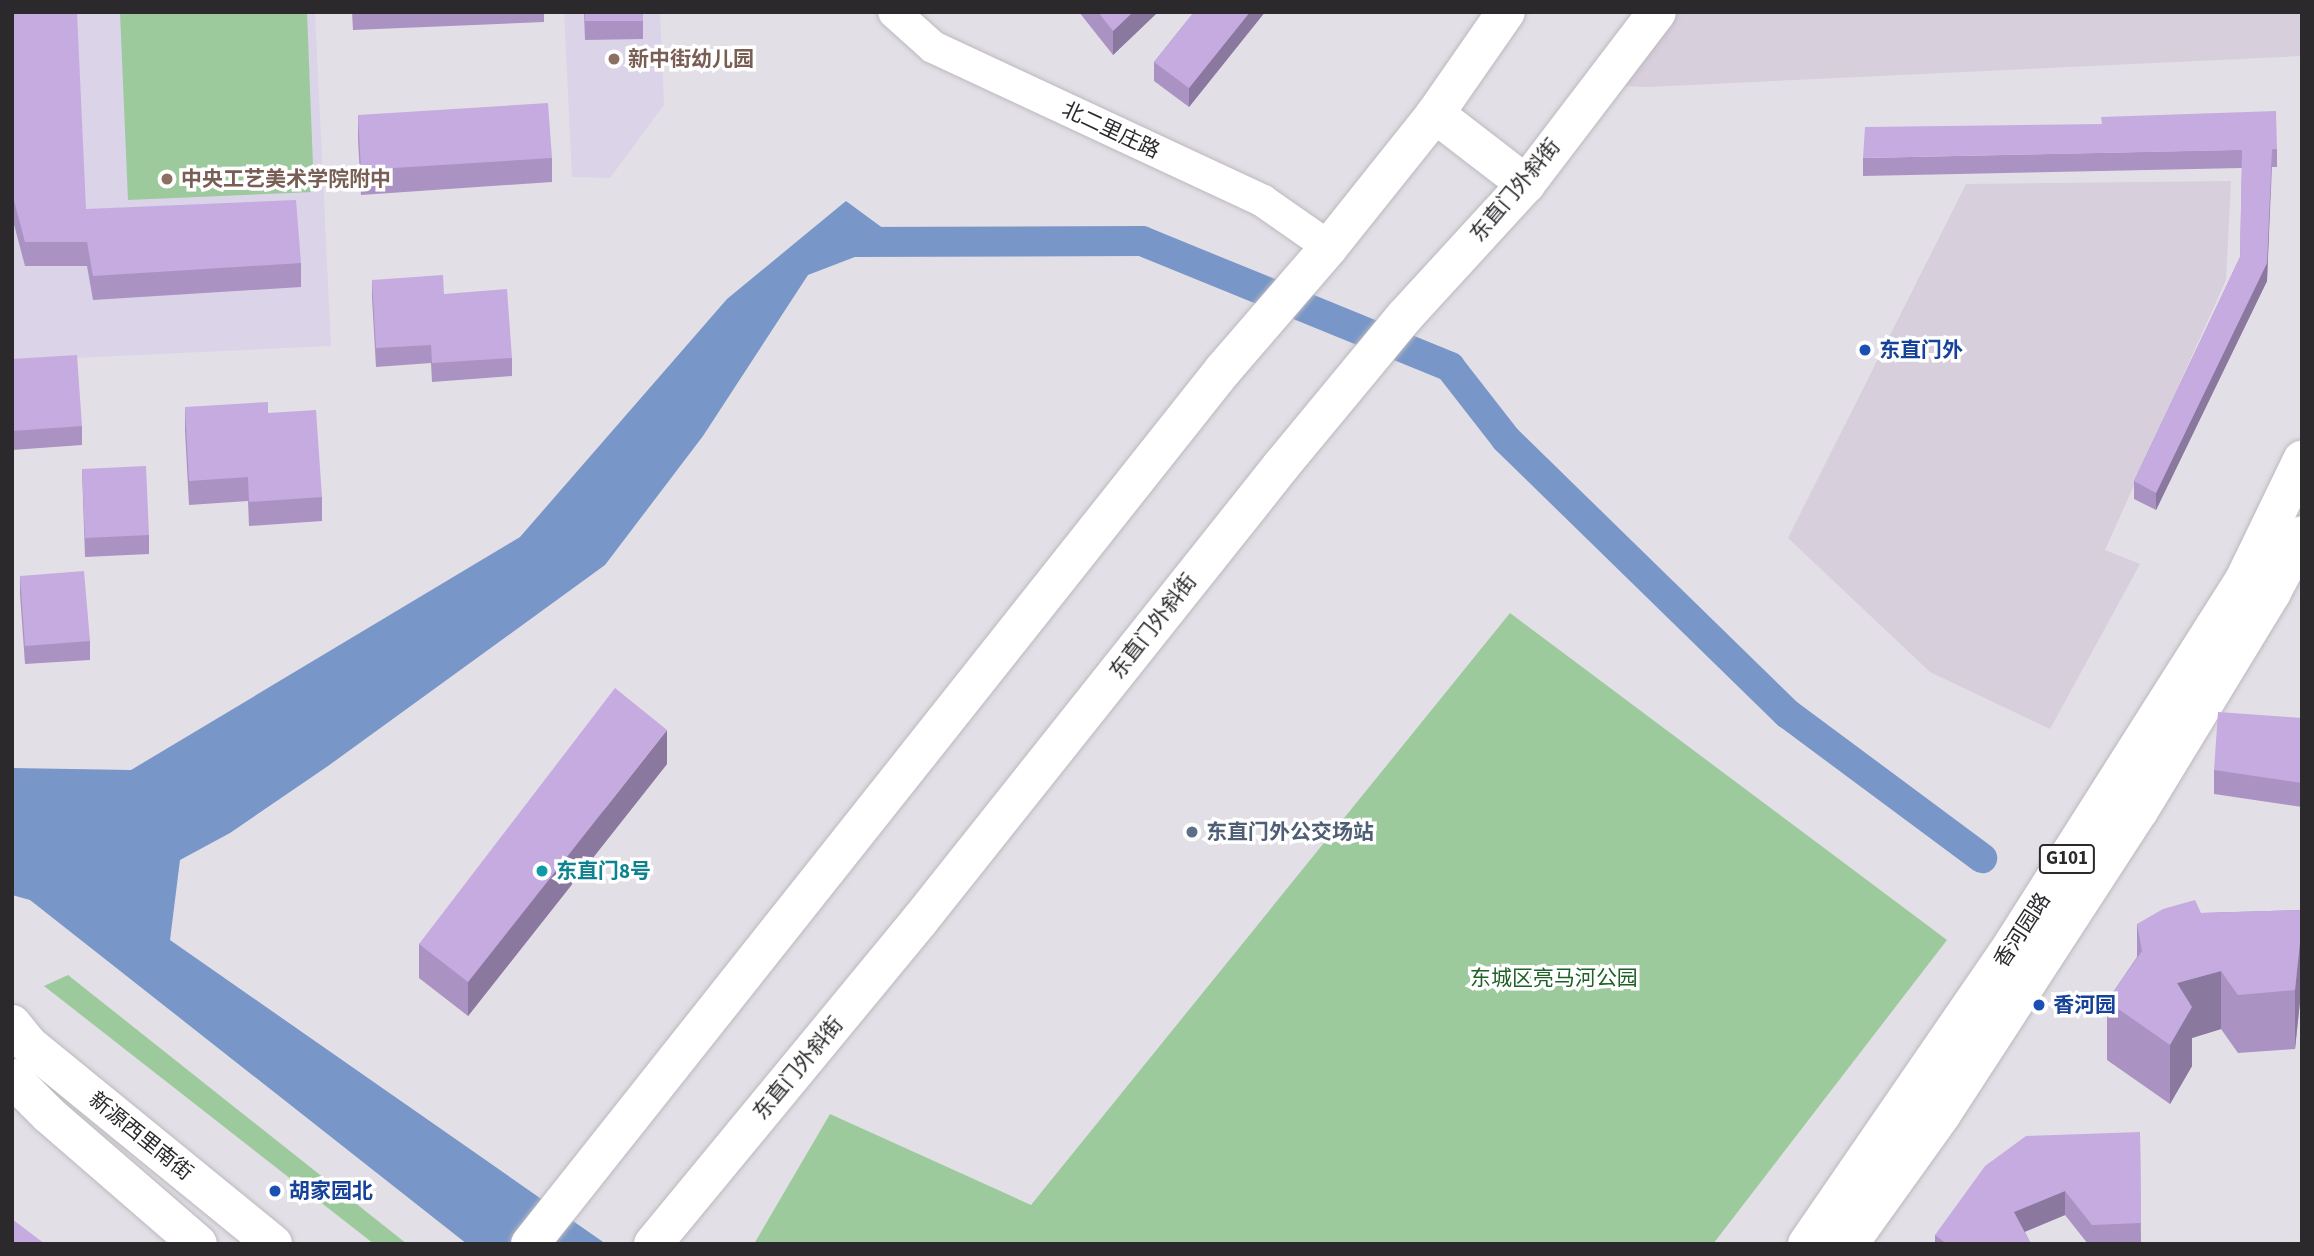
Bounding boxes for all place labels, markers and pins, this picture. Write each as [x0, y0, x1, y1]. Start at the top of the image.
place label: 新中街幼儿园 [628, 46, 754, 72]
marker: 新中街幼儿园 [606, 51, 622, 67]
place label: 中央工艺美术学院附中 [181, 166, 391, 192]
marker: 中央工艺美术学院附中 [159, 171, 175, 187]
place label: 东直门外 [1879, 337, 1963, 363]
marker: 东直门外 [1857, 342, 1873, 358]
place label: 东直门外公交场站 [1206, 819, 1374, 845]
marker: 东直门外公交场站 [1184, 824, 1200, 840]
place label: 东直门8号 [556, 858, 651, 884]
marker: 东直门8号 [534, 863, 550, 879]
place label: 香河园 [2053, 992, 2116, 1018]
marker: 香河园 [2031, 997, 2047, 1013]
place label: 胡家园北 [289, 1178, 373, 1204]
marker: 胡家园北 [267, 1183, 283, 1199]

